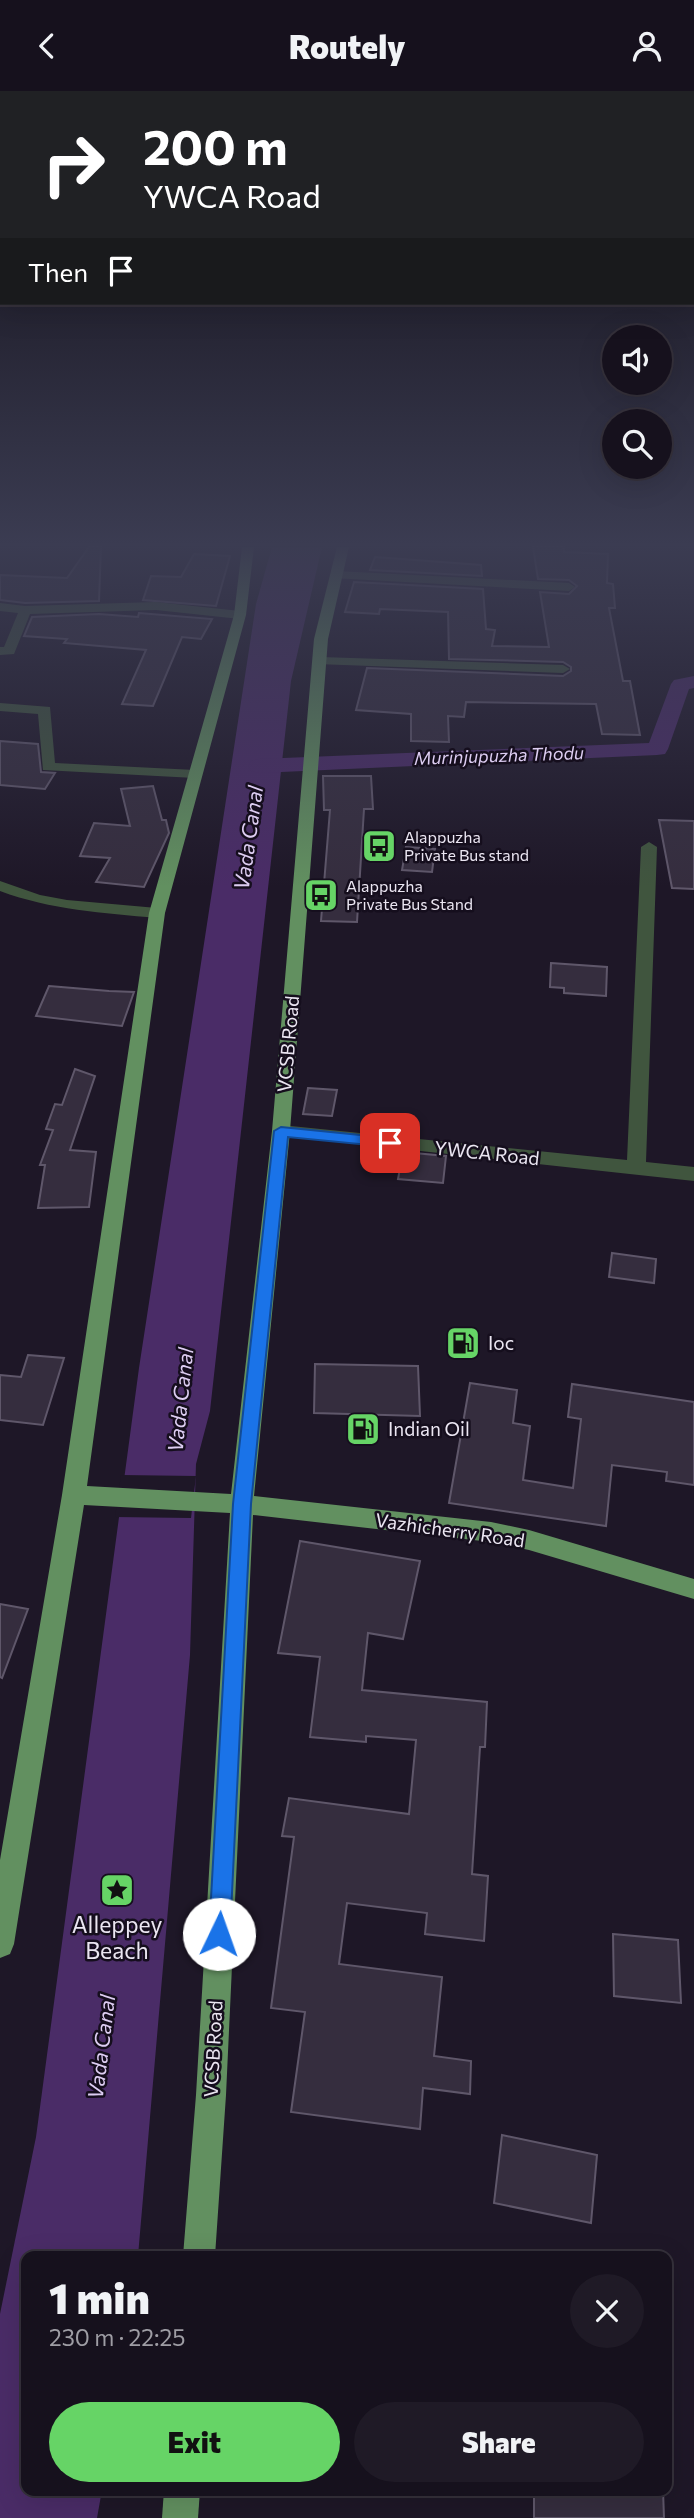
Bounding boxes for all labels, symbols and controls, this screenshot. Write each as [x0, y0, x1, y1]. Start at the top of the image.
text: Routely [289, 26, 405, 66]
icon: back [28, 27, 66, 65]
icon: person [628, 27, 666, 65]
text: 200 m [143, 115, 288, 175]
icon: right [28, 119, 119, 210]
text: YWCA Road [143, 175, 321, 215]
icon: arrive [102, 252, 140, 290]
text: Then [28, 256, 88, 287]
map controls [602, 325, 672, 479]
button: sound [602, 325, 672, 395]
button: search [602, 409, 672, 479]
water label: Murinjupuzha Thodu [414, 741, 584, 769]
water label: Vada Canal [228, 783, 267, 892]
bus stop icon: Alappuzha Private Bus stand [360, 827, 398, 865]
place label: Alappuzha Private Bus stand [404, 827, 529, 864]
bus stop icon: Alappuzha Private Bus Stand [302, 876, 340, 914]
place label: Alappuzha Private Bus Stand [346, 876, 473, 913]
street label: VCSB Road [272, 995, 303, 1093]
pin [360, 1113, 420, 1173]
icon: arrive [371, 1124, 409, 1162]
street label: YWCA Road [433, 1136, 541, 1169]
fuel station icon: Ioc [444, 1324, 482, 1362]
place label: Ioc [488, 1331, 514, 1354]
water label: Vada Canal [162, 1346, 198, 1453]
fuel station icon: Indian Oil [344, 1410, 382, 1448]
place label: Indian Oil [388, 1417, 470, 1440]
street label: Vazhicherry Road [374, 1508, 526, 1551]
place icon: Alleppey Beach [98, 1871, 136, 1909]
position arrow [182, 1897, 256, 1971]
place label: Alleppey Beach [72, 1910, 162, 1964]
water label: Vada Canal [82, 1992, 119, 2101]
street label: VCSB Road [198, 2000, 227, 2098]
text: 1 min [49, 2271, 150, 2323]
button: close [570, 2274, 644, 2348]
text: 230 m · 22:25 [49, 2323, 186, 2351]
button: Exit [49, 2402, 340, 2482]
button: Share [354, 2402, 644, 2482]

